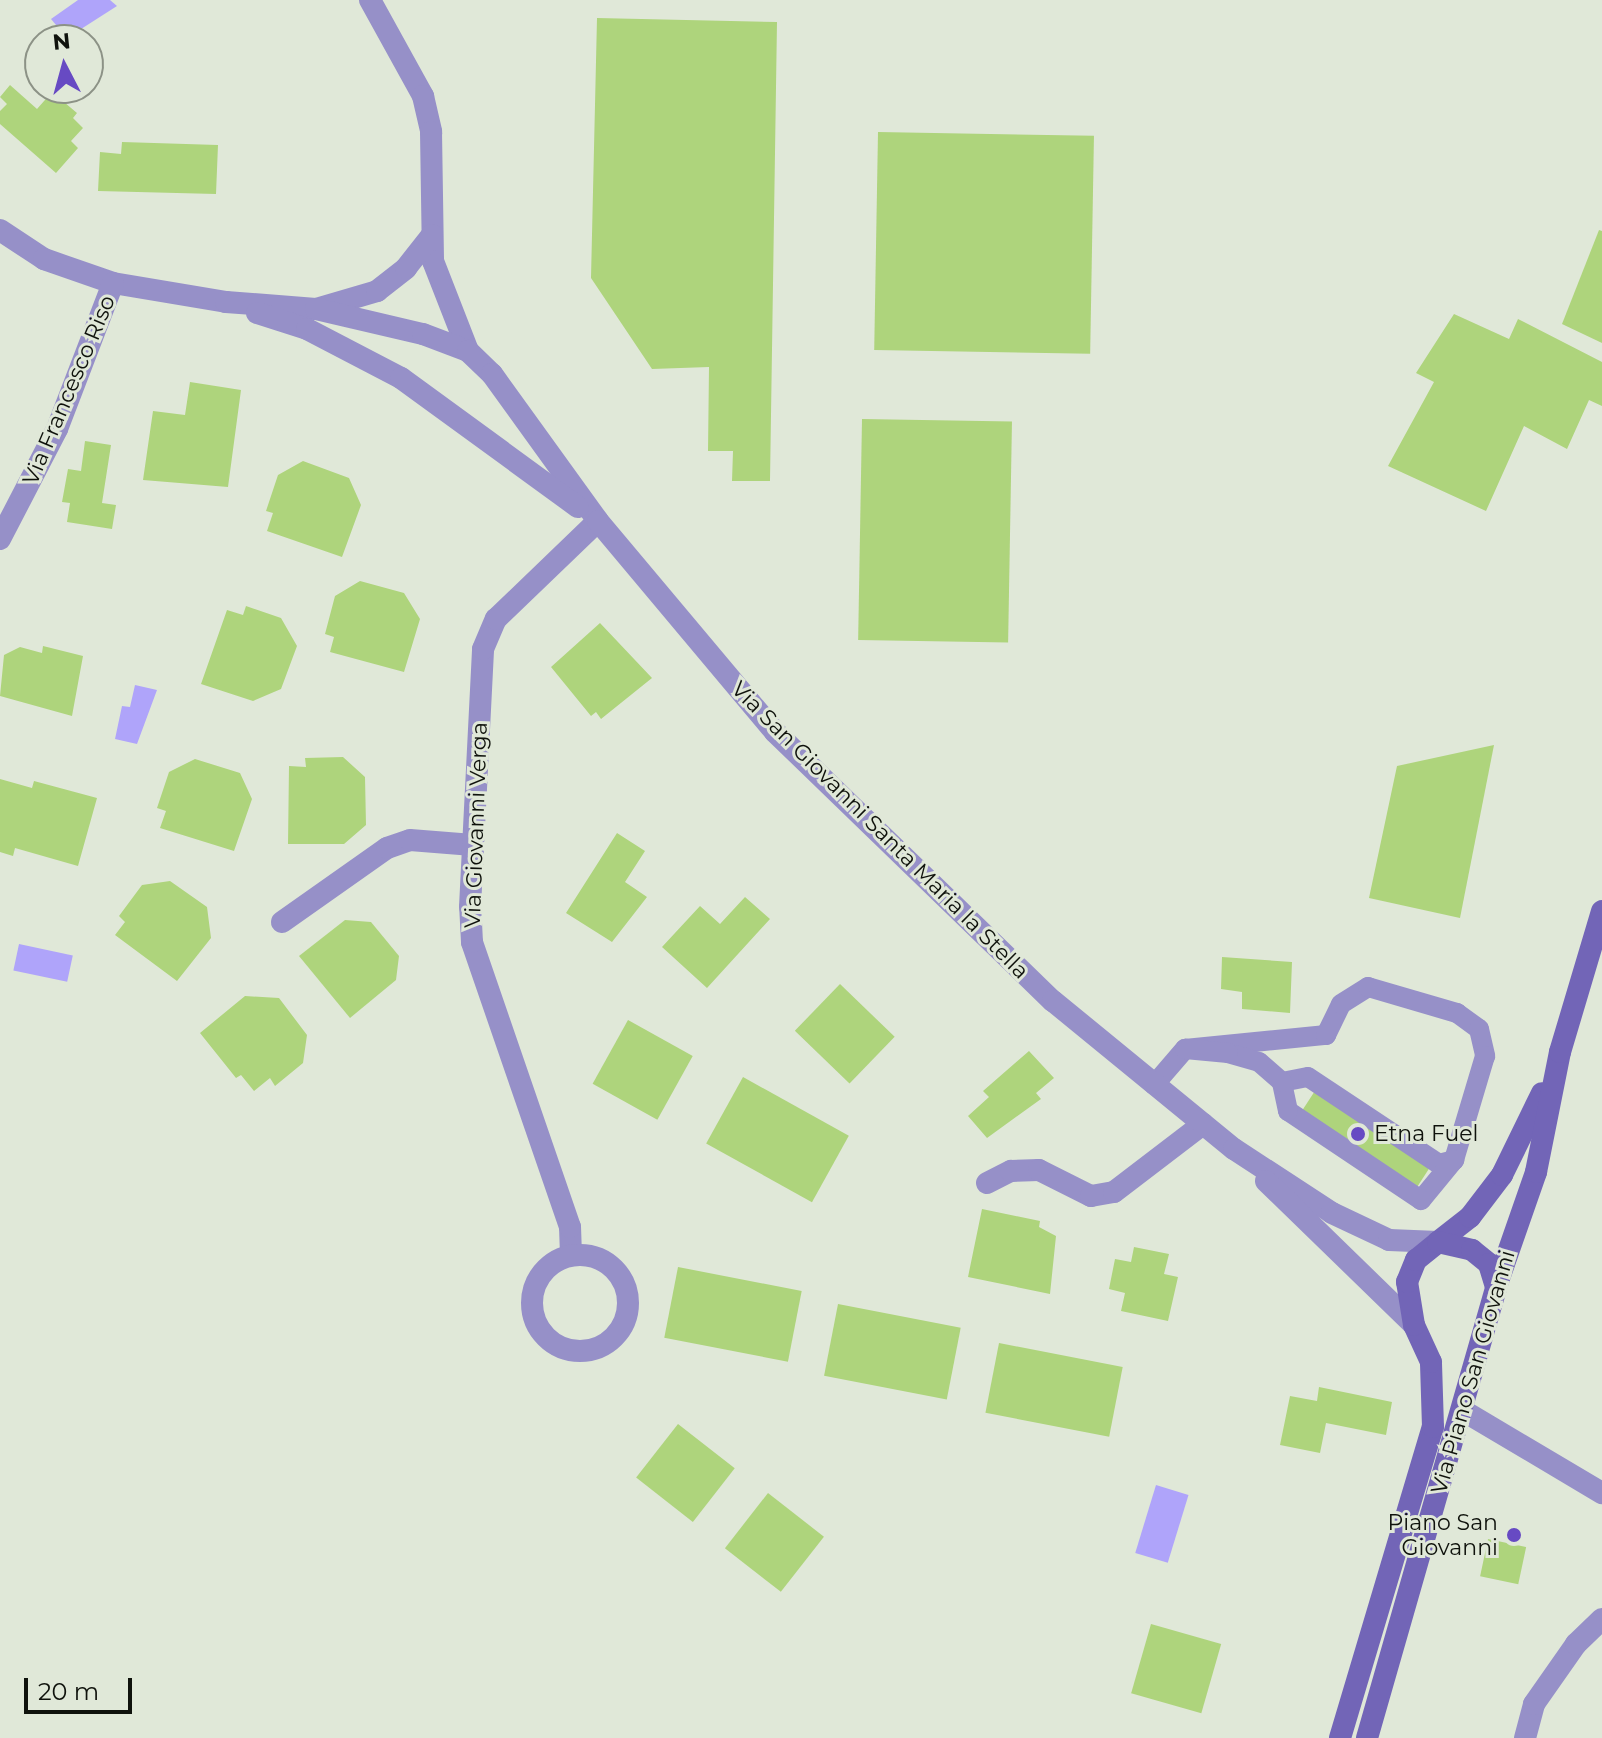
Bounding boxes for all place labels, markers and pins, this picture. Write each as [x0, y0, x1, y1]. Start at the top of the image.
place label: Etna Fuel [1374, 1121, 1478, 1147]
marker: Etna Fuel [1349, 1125, 1367, 1143]
place label: Piano San Giovanni [1387, 1509, 1498, 1560]
marker: Piano San Giovanni [1505, 1526, 1523, 1544]

